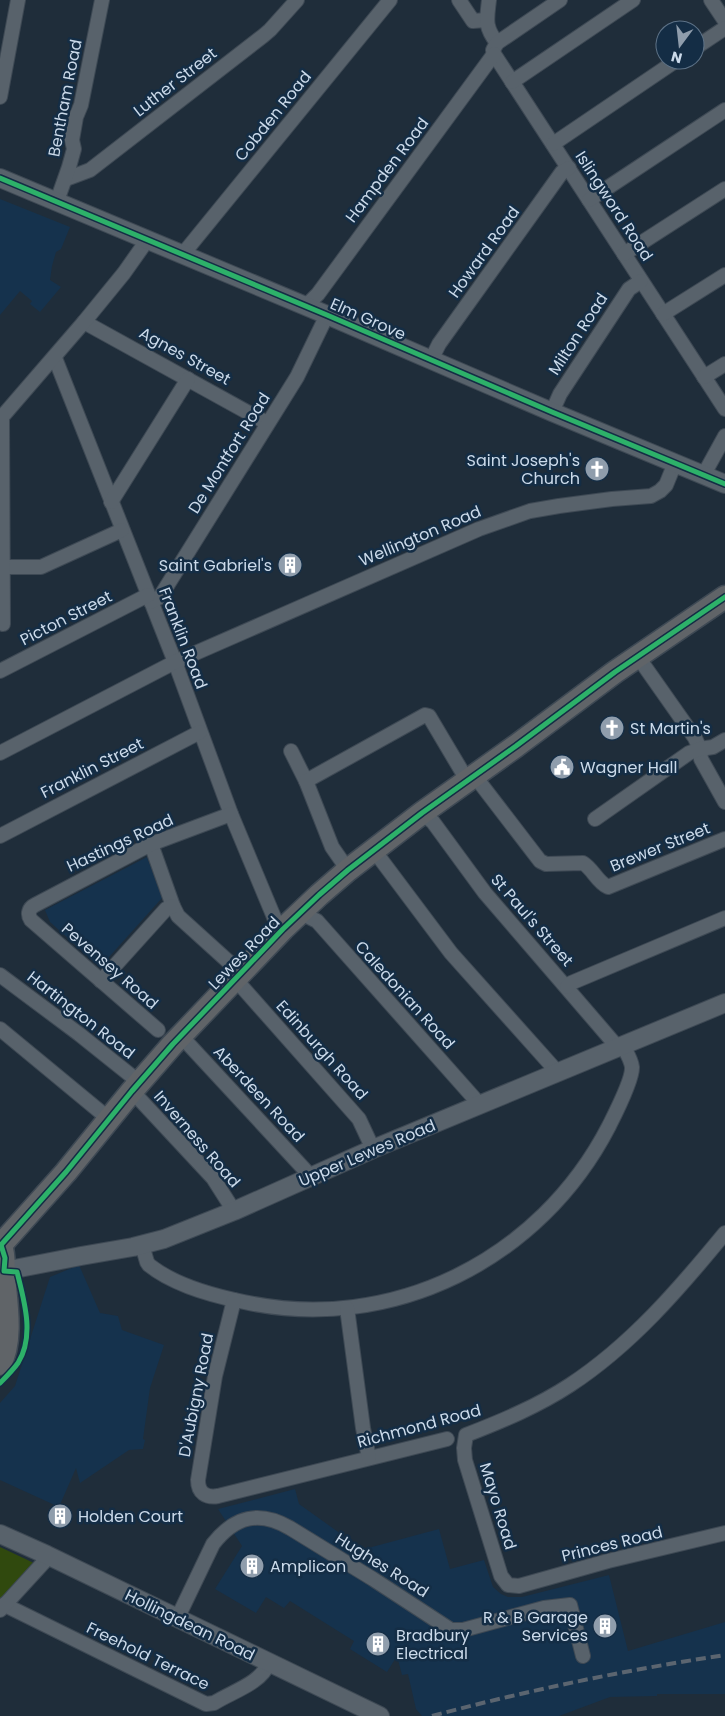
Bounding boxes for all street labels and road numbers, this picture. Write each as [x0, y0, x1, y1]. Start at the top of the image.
street label: Bentham Road [42, 37, 88, 159]
street label: Luther Street [128, 42, 222, 122]
street label: Cobden Road [229, 66, 317, 166]
street label: Hampden Road [340, 113, 434, 227]
street label: Islingword Road [570, 146, 658, 266]
street label: Howard Road [443, 202, 525, 302]
street label: Milton Road [543, 288, 613, 380]
street label: Elm Grove [327, 292, 409, 346]
street label: Agnes Street [135, 321, 235, 391]
street label: De Montfort Road [182, 388, 276, 518]
street label: Wellington Road [355, 500, 485, 572]
street label: Franklin Road [153, 584, 213, 692]
street label: Picton Street [16, 585, 116, 651]
street label: Franklin Street [37, 732, 148, 804]
street label: Hastings Road [63, 808, 177, 878]
street label: Brewer Street [607, 816, 714, 877]
street label: St Paul's Street [485, 869, 579, 971]
street label: Lewes Road [203, 911, 285, 995]
street label: Pevensey Road [57, 917, 163, 1015]
street label: Caledonian Road [350, 936, 460, 1054]
street label: Hartington Road [22, 966, 140, 1064]
street label: Edinburgh Road [271, 995, 373, 1105]
street label: Aberdeen Road [208, 1041, 310, 1147]
street label: Inverness Road [148, 1086, 246, 1192]
street label: Upper Lewes Road [295, 1114, 439, 1192]
street label: D'Aubigny Road [173, 1331, 219, 1459]
street label: Richmond Road [355, 1398, 483, 1454]
street label: Mayo Road [474, 1460, 522, 1552]
street label: Princes Road [559, 1520, 665, 1568]
street label: Hughes Road [331, 1527, 433, 1603]
street label: Hollingdean Road [121, 1584, 259, 1666]
street label: Freehold Terrace [83, 1616, 213, 1696]

